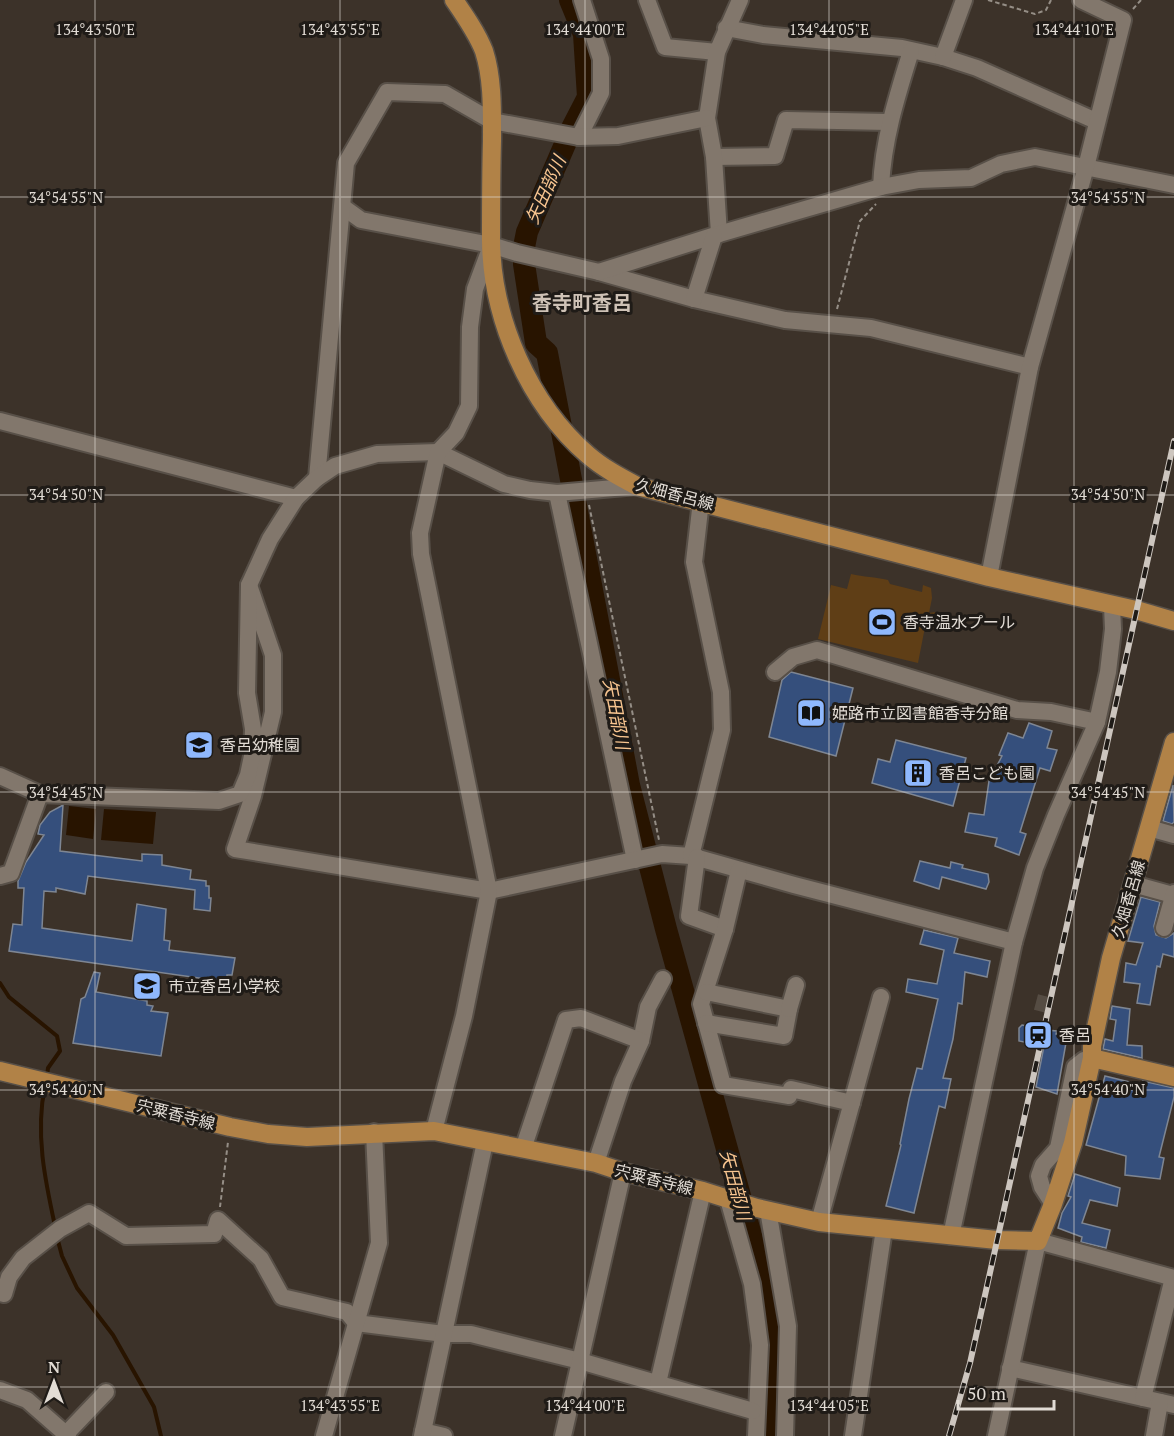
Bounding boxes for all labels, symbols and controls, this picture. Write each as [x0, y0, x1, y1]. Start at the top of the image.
text: 134°43'50"E [55, 19, 135, 39]
text: 134°43'55"E [300, 19, 380, 39]
text: 134°44'00"E [545, 19, 625, 39]
text: 134°44'05"E [789, 19, 869, 39]
text: 134°44'10"E [1034, 19, 1114, 39]
water label: 矢田部川 [519, 150, 572, 227]
text: 34°54'55"N [29, 187, 103, 207]
text: 34°54'55"N [1071, 187, 1145, 207]
district label: 香寺町香呂 [532, 289, 632, 316]
street label: 久畑香呂線 [634, 473, 716, 515]
text: 34°54'50"N [29, 484, 103, 504]
text: 34°54'50"N [1071, 484, 1145, 504]
sports icon: 香寺温水プール [866, 606, 898, 638]
place label: 香寺温水プール [903, 611, 1015, 633]
water label: 矢田部川 [598, 676, 636, 753]
library icon: 姫路市立図書館香寺分館 [795, 697, 827, 729]
place label: 姫路市立図書館香寺分館 [832, 702, 1008, 724]
school or university icon: 香呂幼稚園 [183, 729, 215, 761]
place label: 香呂幼稚園 [220, 734, 300, 756]
building icon: 香呂こども園 [902, 757, 934, 789]
place label: 香呂こども園 [939, 762, 1035, 784]
text: 34°54'45"N [29, 782, 103, 802]
text: 34°54'45"N [1071, 782, 1145, 802]
street label: 久畑香呂線 [1106, 858, 1150, 940]
school or university icon: 市立香呂小学校 [131, 970, 163, 1002]
place label: 市立香呂小学校 [168, 975, 280, 997]
station icon: 香呂 [1022, 1019, 1054, 1051]
place label: 香呂 [1059, 1024, 1091, 1046]
text: 34°54'40"N [29, 1079, 103, 1099]
text: 34°54'40"N [1071, 1079, 1145, 1099]
street label: 宍粟香寺線 [135, 1094, 217, 1134]
water label: 矢田部川 [715, 1147, 757, 1225]
street label: 宍粟香寺線 [613, 1159, 695, 1199]
north arrow [24, 1352, 84, 1412]
text: N [48, 1356, 60, 1378]
scale bar [958, 1373, 1054, 1411]
text: 50 m [967, 1381, 1007, 1405]
text: 134°43'55"E [300, 1395, 380, 1415]
text: 134°44'00"E [545, 1395, 625, 1415]
text: 134°44'05"E [789, 1395, 869, 1415]

